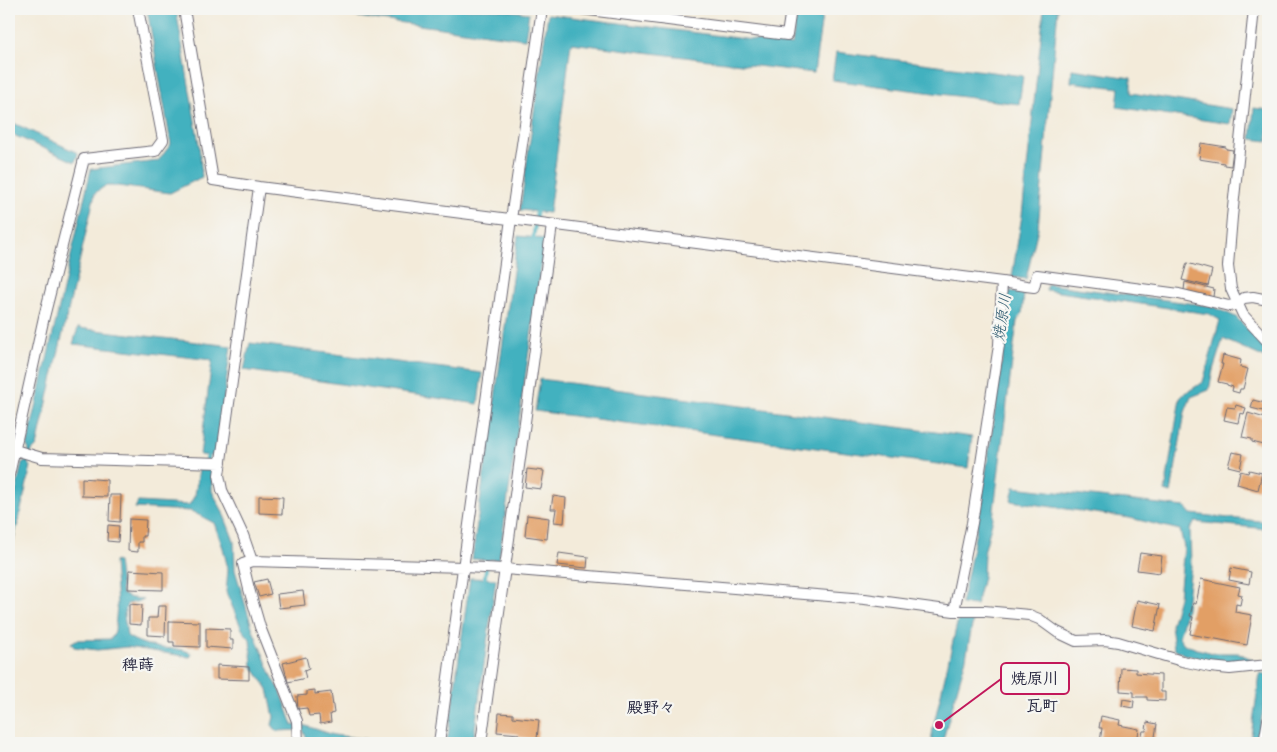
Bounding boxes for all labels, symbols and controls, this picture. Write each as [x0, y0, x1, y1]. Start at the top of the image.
water label: 焼原川 [986, 292, 1016, 342]
district label: 稗蒔 [122, 653, 154, 675]
callout: 焼原川 [1001, 663, 1069, 694]
text: 焼原川 [1011, 667, 1059, 689]
district label: 瓦町 [1026, 694, 1058, 716]
district label: 殿野々 [627, 696, 675, 718]

